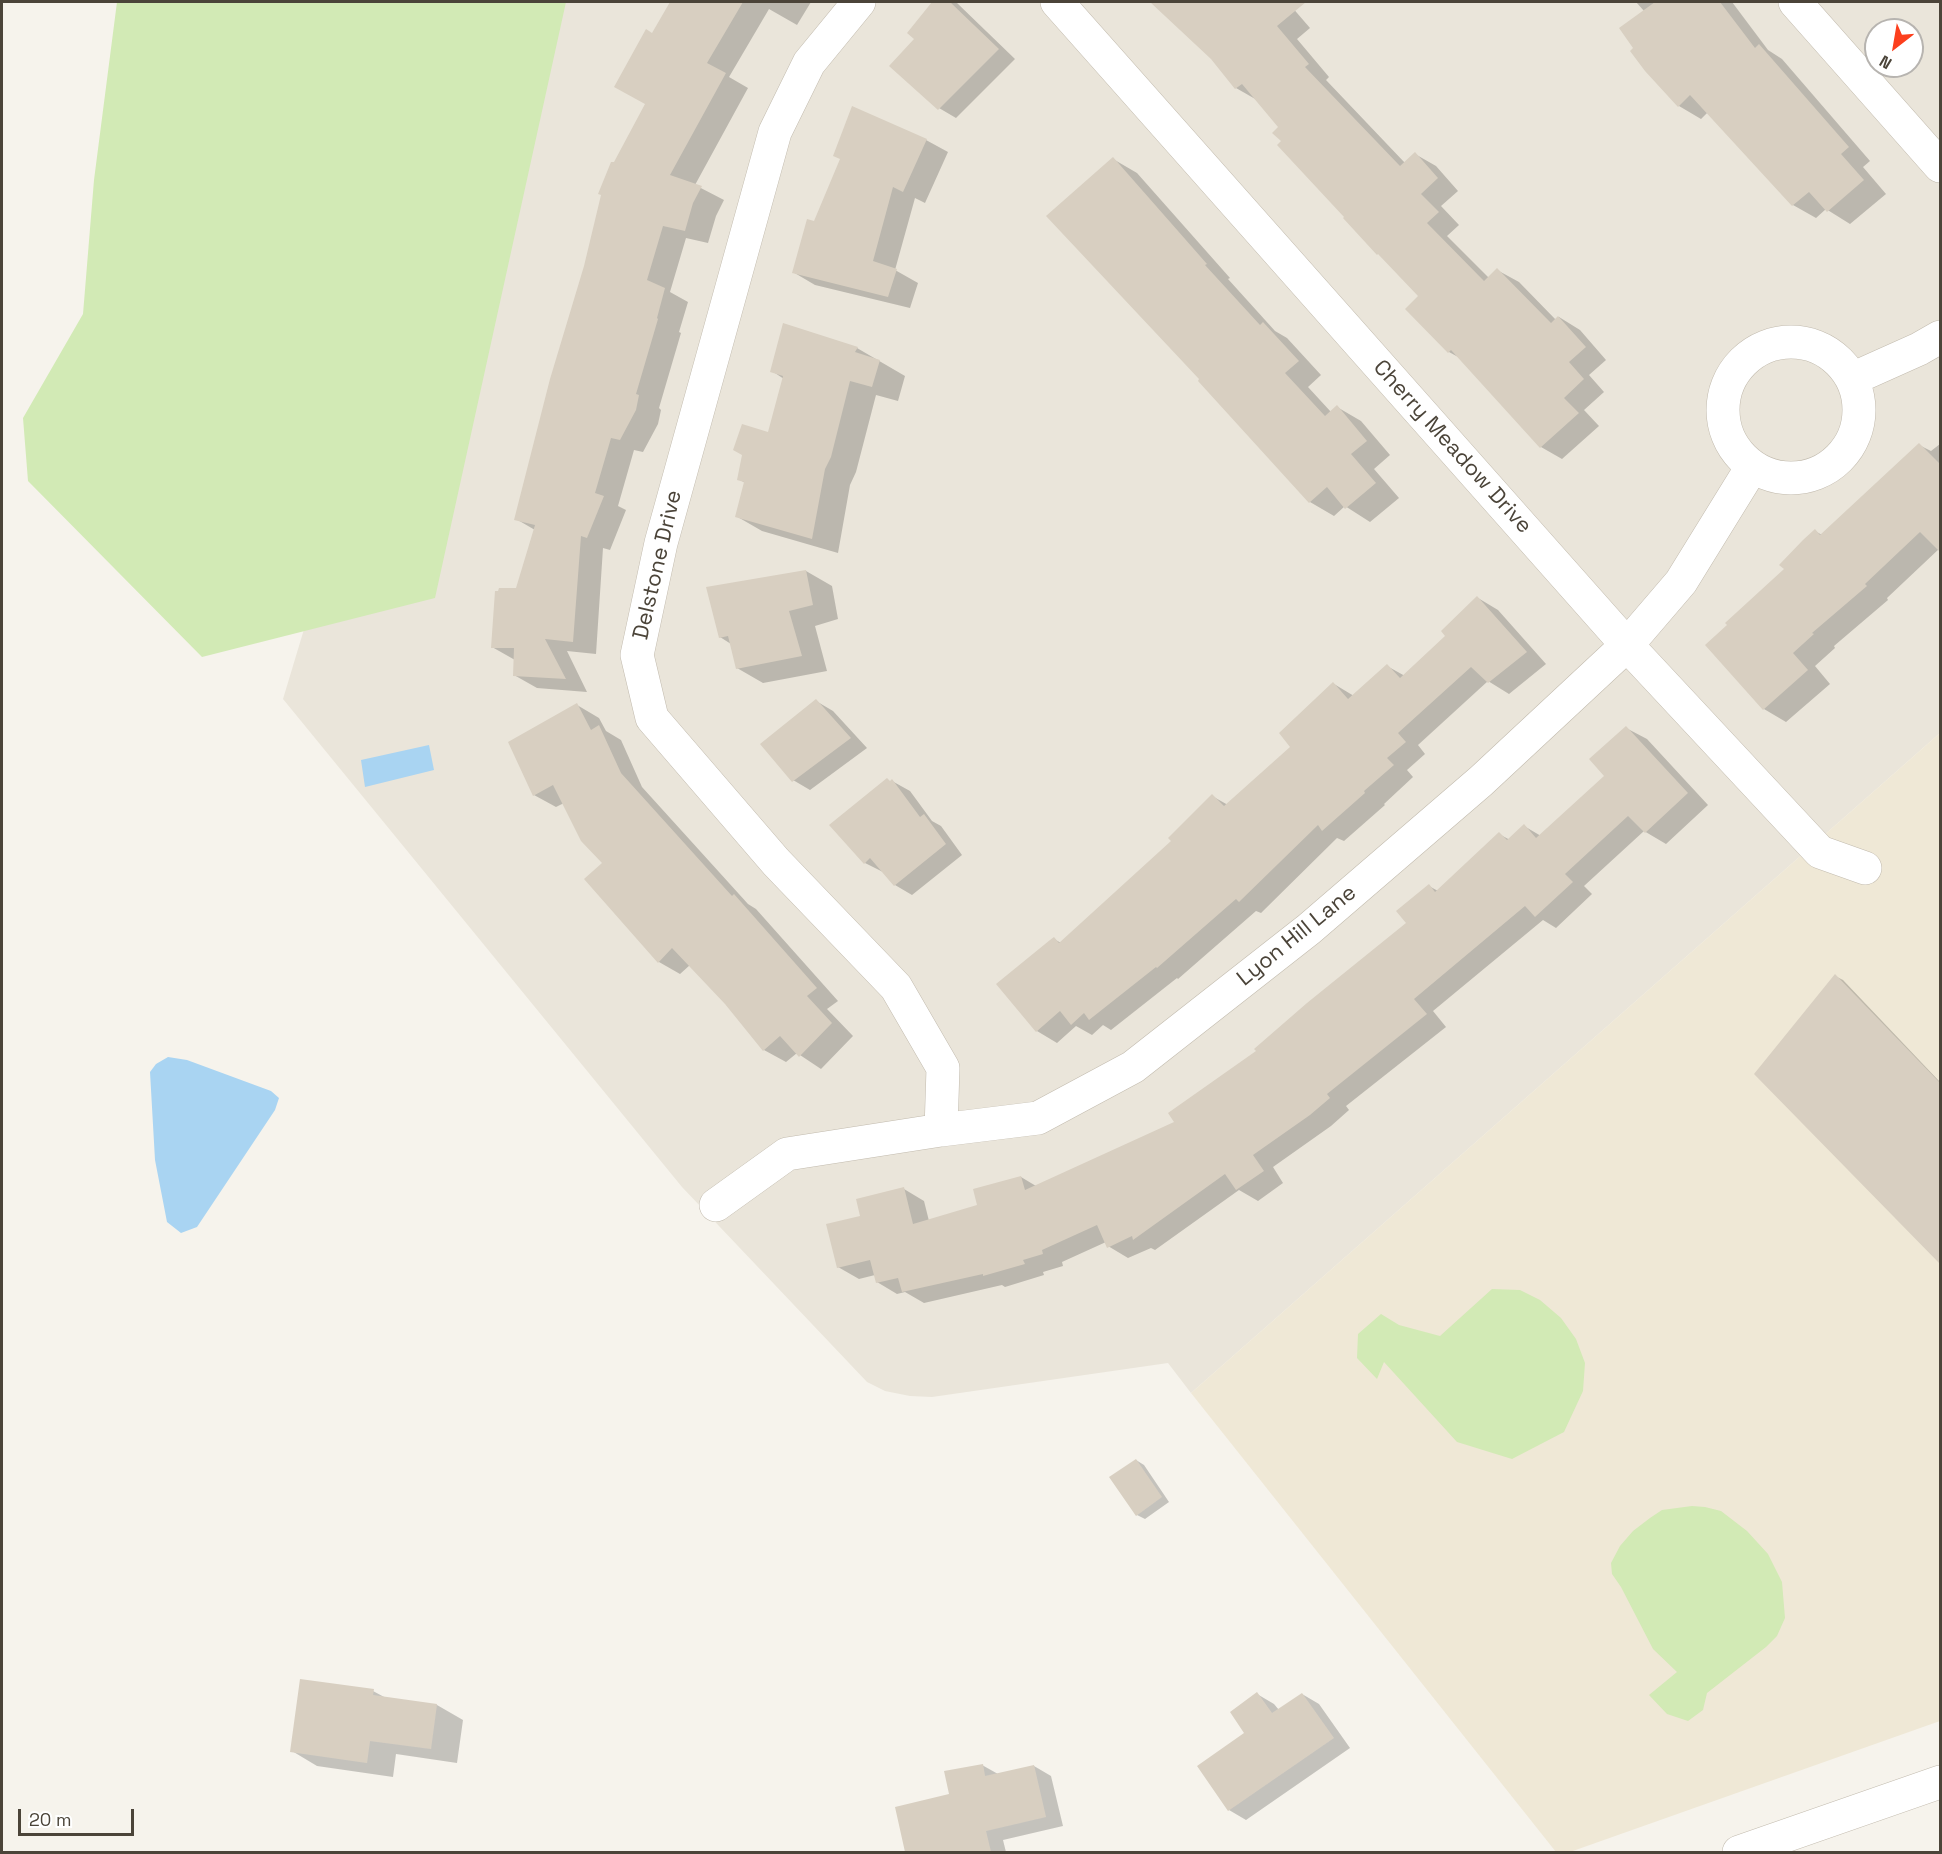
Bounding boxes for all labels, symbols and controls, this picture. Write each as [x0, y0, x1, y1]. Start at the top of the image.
north arrow [1864, 18, 1924, 78]
text: N [1876, 50, 1896, 74]
street label: Cherry Meadow Drive [1367, 355, 1537, 539]
street label: Delstone Drive [628, 488, 688, 642]
street label: Lyon Hill Lane [1232, 880, 1362, 992]
scale bar [21, 1797, 136, 1835]
text: 20 m [29, 1808, 72, 1831]

